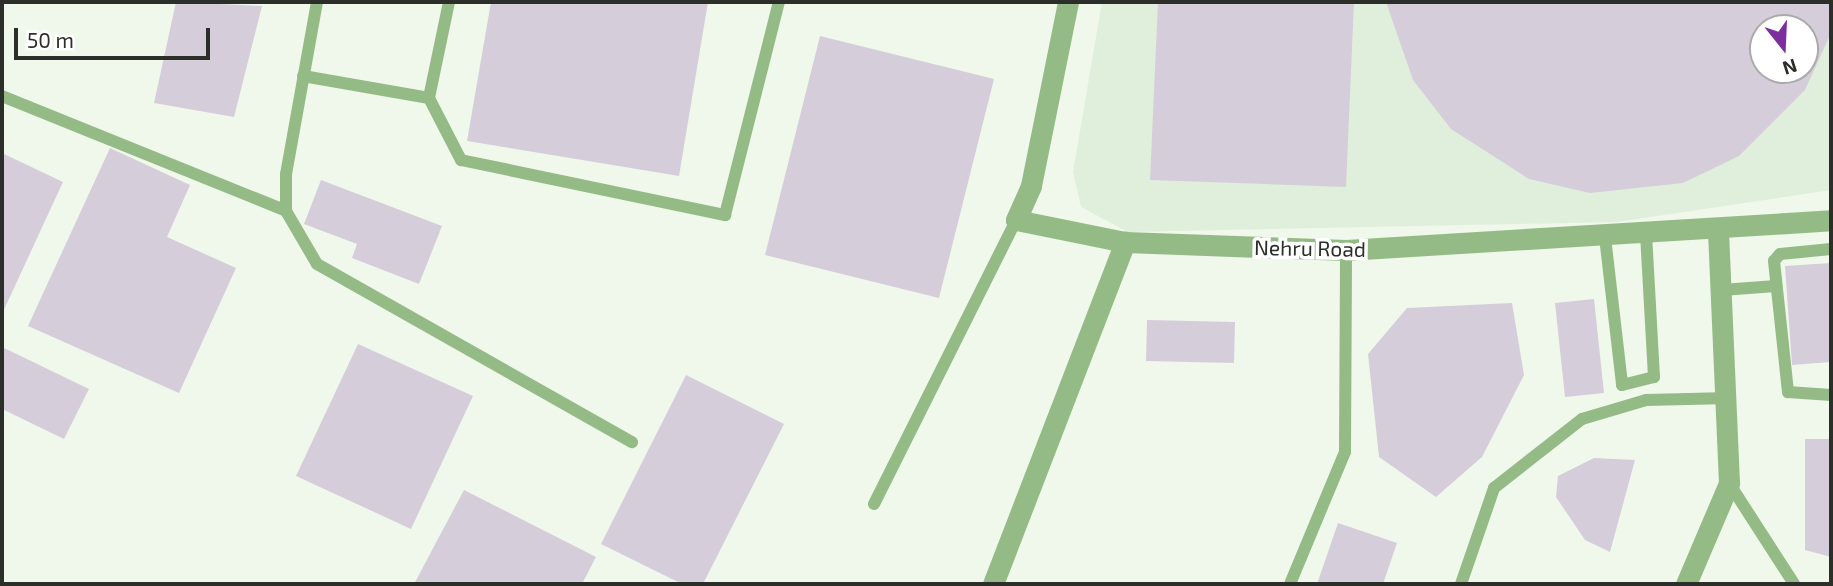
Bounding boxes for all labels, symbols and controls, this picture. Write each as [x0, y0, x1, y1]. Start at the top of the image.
scale bar [18, 14, 214, 58]
north arrow [1749, 14, 1819, 84]
text: 50 m [27, 27, 74, 52]
text: N [1780, 54, 1800, 81]
street label: Nehru Road [1254, 234, 1366, 262]

